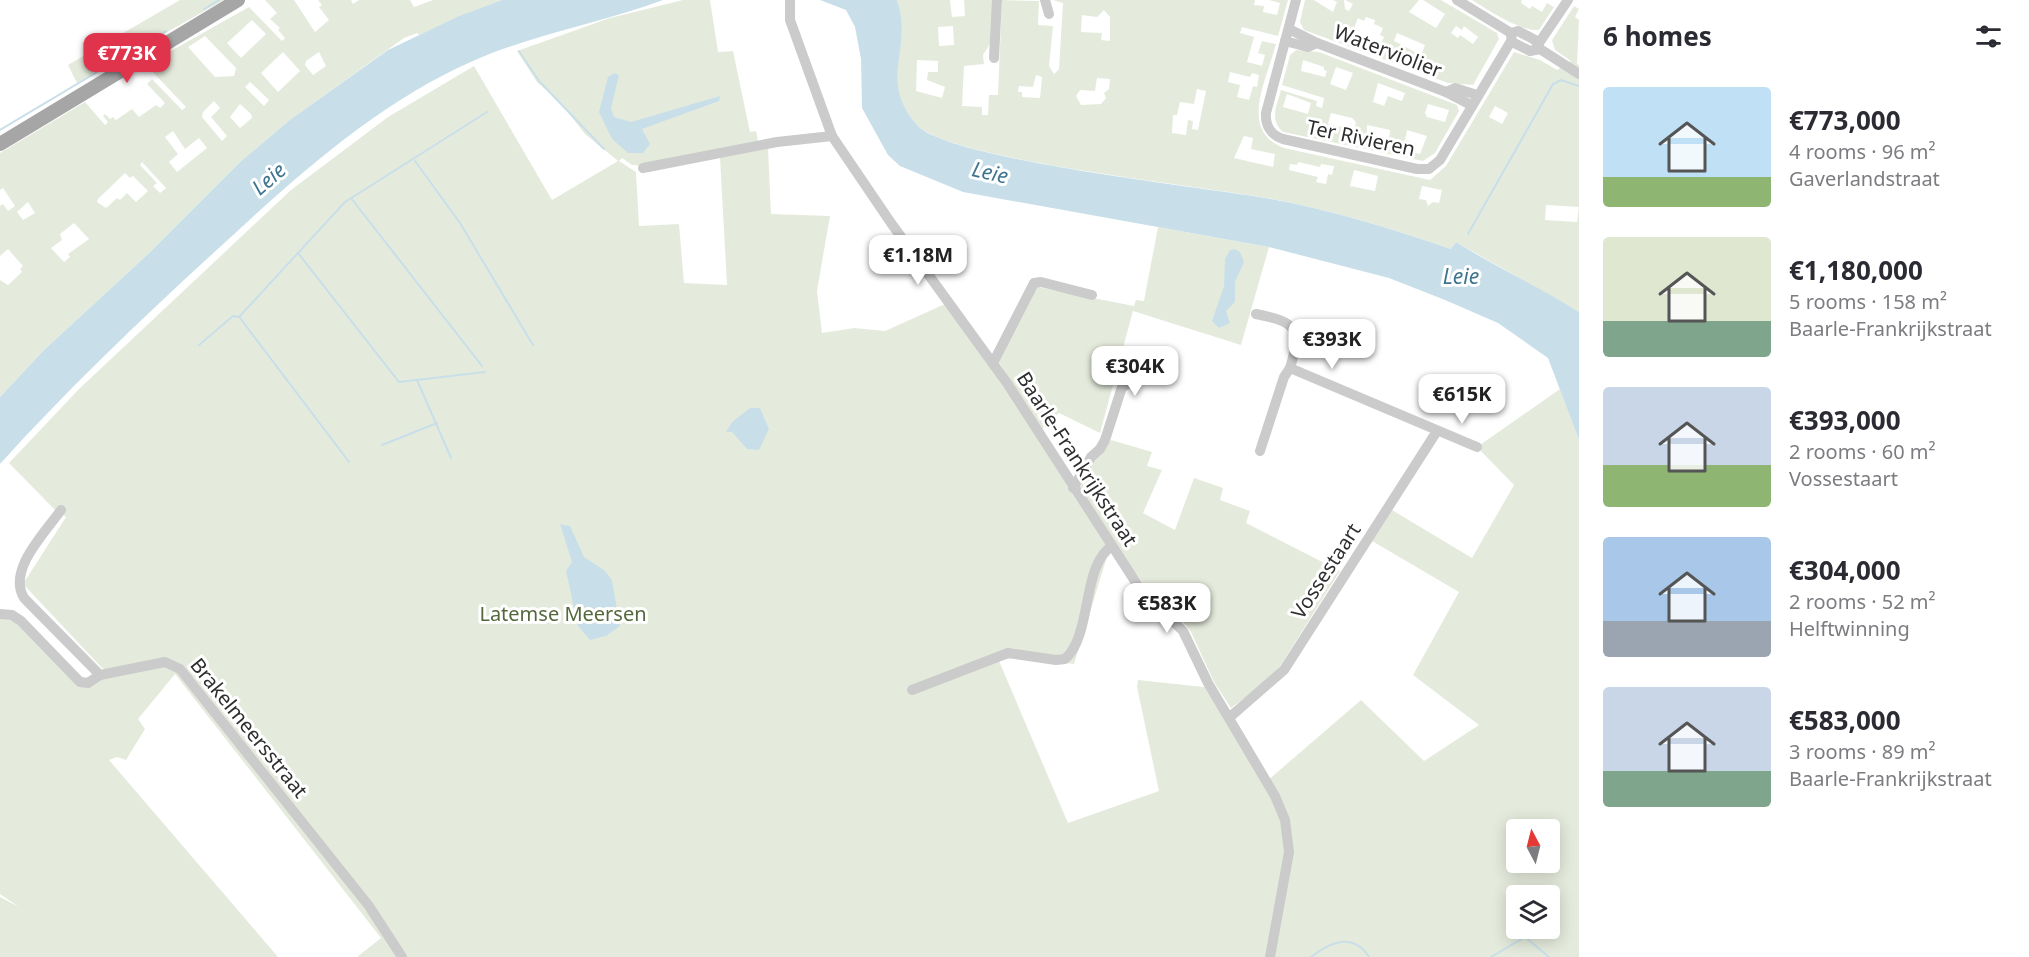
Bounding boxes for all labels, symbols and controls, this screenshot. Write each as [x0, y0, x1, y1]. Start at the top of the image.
street label: Waterviolier [1330, 18, 1446, 83]
text: 6 homes [1603, 18, 1712, 54]
icon: filters [1972, 20, 2005, 53]
pin: €773K [85, 33, 169, 84]
text: €773K [97, 39, 157, 66]
text: €773,000 [1789, 102, 1901, 138]
icon: home [1651, 111, 1723, 183]
street label: Ter Rivieren [1304, 113, 1418, 162]
text: 4 rooms · 96 m² [1789, 138, 1936, 165]
water label: Leie [969, 154, 1011, 190]
water label: Leie [245, 156, 291, 201]
text: Gaverlandstraat [1789, 165, 1940, 192]
pin: €1.18M [869, 235, 967, 286]
text: €1.18M [883, 241, 953, 268]
text: €1,180,000 [1789, 252, 1923, 288]
icon: home [1651, 261, 1723, 333]
water label: Leie [1443, 262, 1479, 290]
text: 5 rooms · 158 m² [1789, 288, 1947, 315]
text: Baarle-Frankrijkstraat [1789, 315, 1992, 342]
pin: €393K [1290, 319, 1374, 370]
text: €393K [1302, 325, 1362, 352]
pin: €304K [1093, 346, 1177, 397]
text: €304K [1105, 352, 1165, 379]
street label: Baarle-Frankrijkstraat [1011, 366, 1144, 551]
pin: €615K [1420, 374, 1504, 425]
text: €615K [1432, 380, 1492, 407]
text: €393,000 [1789, 402, 1901, 438]
icon: home [1651, 411, 1723, 483]
text: 2 rooms · 60 m² [1789, 438, 1936, 465]
text: Vossestaart [1789, 465, 1898, 492]
street label: Vossestaart [1285, 518, 1367, 624]
text: €304,000 [1789, 552, 1901, 588]
icon: home [1651, 561, 1723, 633]
pin: €583K [1125, 583, 1209, 634]
text: 2 rooms · 52 m² [1789, 588, 1936, 615]
text: €583K [1137, 589, 1197, 616]
park label: Latemse Meersen [479, 600, 647, 627]
text: Helftwinning [1789, 615, 1910, 642]
street label: Brakelmeersstraat [185, 652, 314, 803]
text: €583,000 [1789, 702, 1901, 738]
icon: home [1651, 711, 1723, 783]
text: 3 rooms · 89 m² [1789, 738, 1936, 765]
text: Baarle-Frankrijkstraat [1789, 765, 1992, 792]
north arrow [1506, 819, 1560, 873]
map controls [1506, 819, 1560, 939]
button: layers [1506, 885, 1560, 939]

